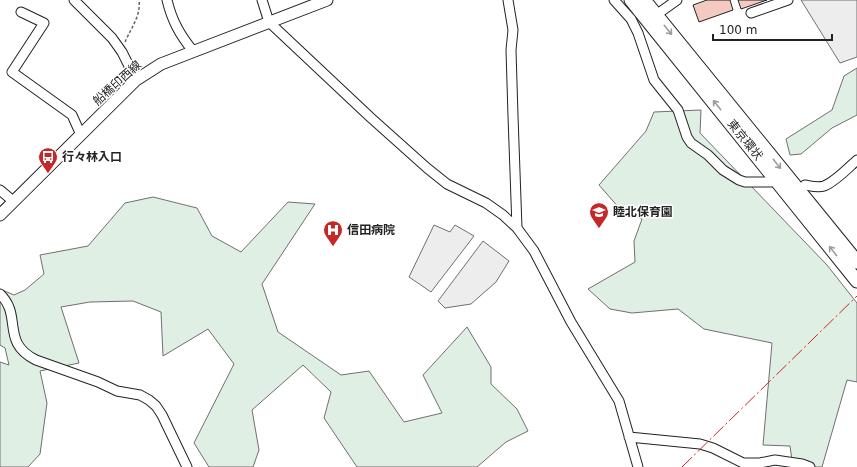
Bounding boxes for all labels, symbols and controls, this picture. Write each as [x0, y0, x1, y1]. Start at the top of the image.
scale bar [713, 16, 832, 42]
text: 100 m [719, 23, 757, 37]
one-way arrow [664, 25, 673, 36]
street label: 船橋印西線 [90, 58, 144, 108]
one-way arrow [712, 100, 721, 111]
street label: 東京環状 [724, 117, 766, 163]
bus stop icon: 行々林入口 [37, 146, 59, 174]
place label: 行々林入口 [62, 150, 122, 164]
one-way arrow [772, 159, 781, 169]
school or university icon: 睦北保育園 [588, 201, 610, 229]
place label: 睦北保育園 [613, 205, 673, 219]
hospital icon: 信田病院 [322, 219, 344, 247]
place label: 信田病院 [347, 223, 395, 237]
one-way arrow [828, 245, 837, 256]

